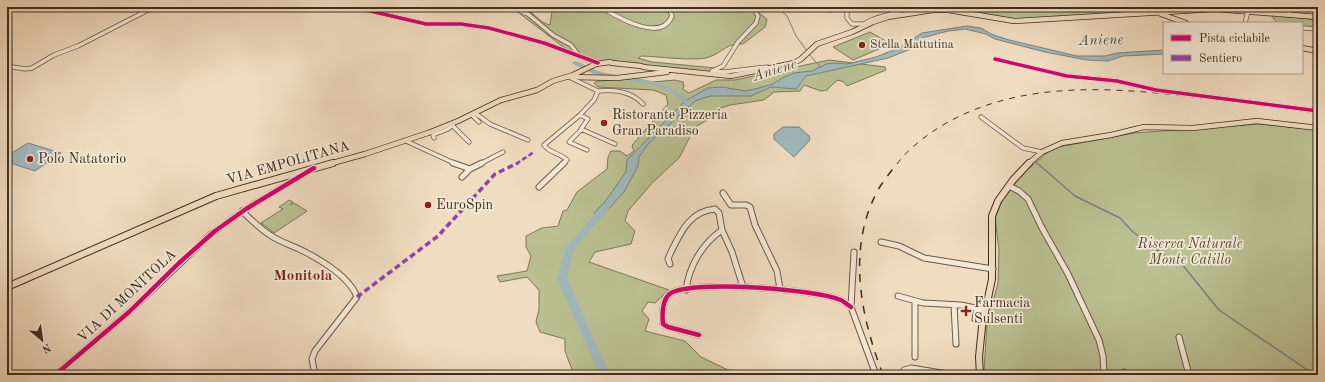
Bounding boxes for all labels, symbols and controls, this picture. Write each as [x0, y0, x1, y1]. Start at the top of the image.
legend [1163, 22, 1303, 74]
water label: Aniene [1077, 33, 1124, 49]
text: Pista ciclabile [1199, 33, 1271, 45]
place label: Stella Mattutina [870, 39, 954, 51]
marker: Stella Mattutina [857, 40, 867, 50]
text: Sentiero [1199, 53, 1242, 65]
water label: Aniene [750, 57, 799, 85]
place label: Ristorante Pizzeria Gran Paradiso [612, 108, 728, 138]
marker: Ristorante Pizzeria Gran Paradiso [599, 118, 609, 128]
street label: VIA EMPOLITANA [225, 139, 351, 187]
place label: Polo Natatorio [38, 152, 126, 166]
marker: Polo Natatorio [25, 154, 35, 164]
place label: EuroSpin [436, 198, 494, 212]
marker: EuroSpin [423, 200, 433, 210]
park label: Riserva Naturale Monte Catillo [1137, 237, 1243, 267]
street label: VIA DI MONITOLA [75, 247, 179, 345]
district label: Monitola [274, 269, 333, 284]
place label: Farmacia Sulsenti [974, 296, 1030, 326]
marker: Farmacia Sulsenti [961, 306, 971, 316]
north arrow [22, 320, 62, 360]
text: N [39, 341, 52, 355]

